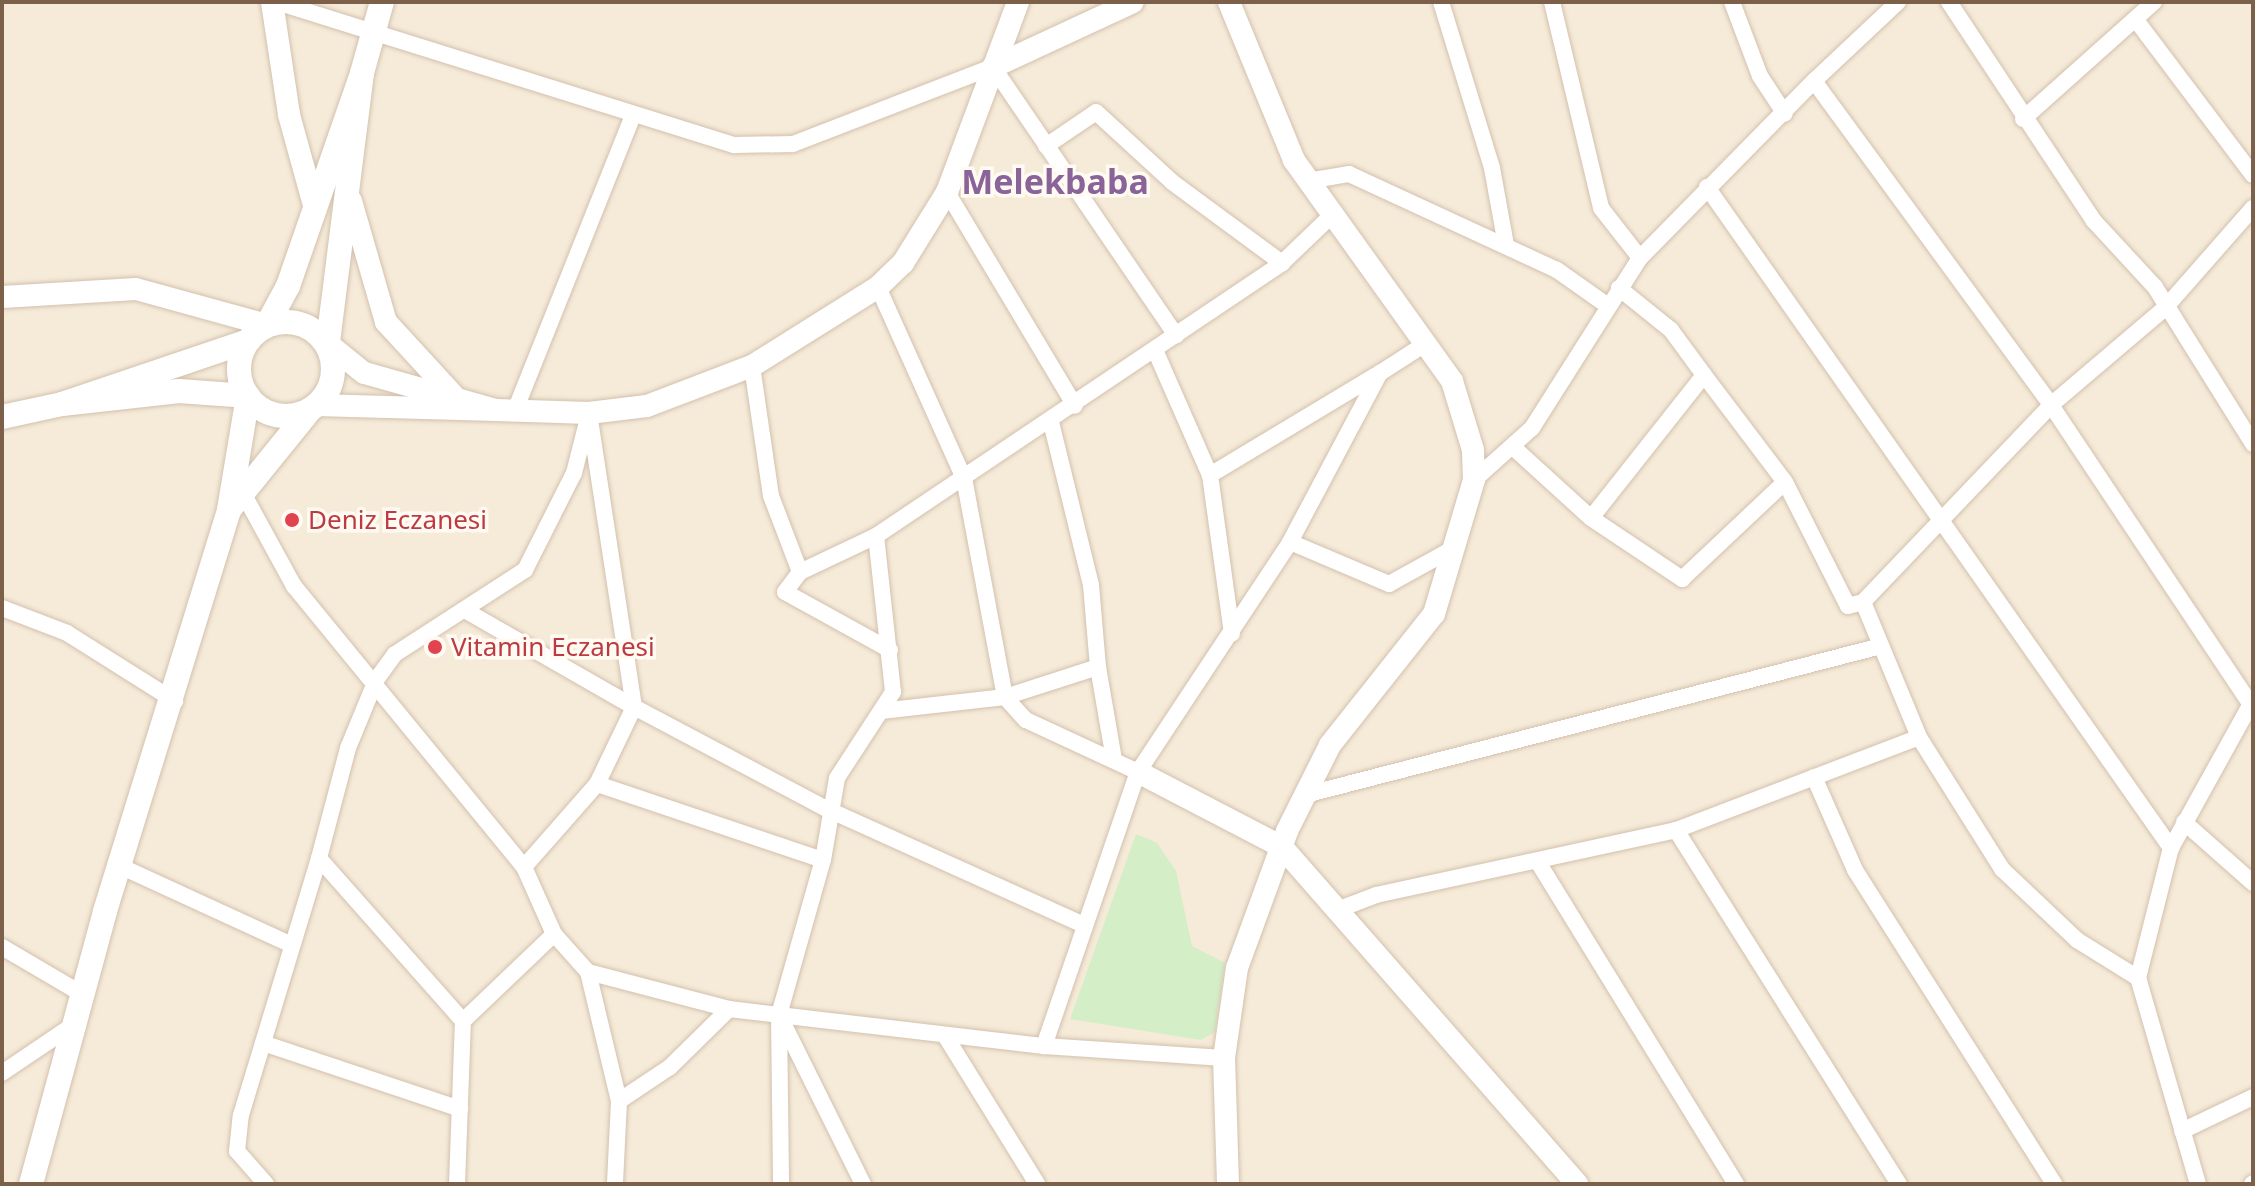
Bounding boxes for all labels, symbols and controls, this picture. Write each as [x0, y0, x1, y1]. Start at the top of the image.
district label: Melekbaba [961, 162, 1149, 202]
place label: Deniz Eczanesi [308, 504, 487, 536]
marker: Deniz Eczanesi [283, 511, 301, 529]
place label: Vitamin Eczanesi [451, 631, 655, 663]
marker: Vitamin Eczanesi [426, 638, 444, 656]

